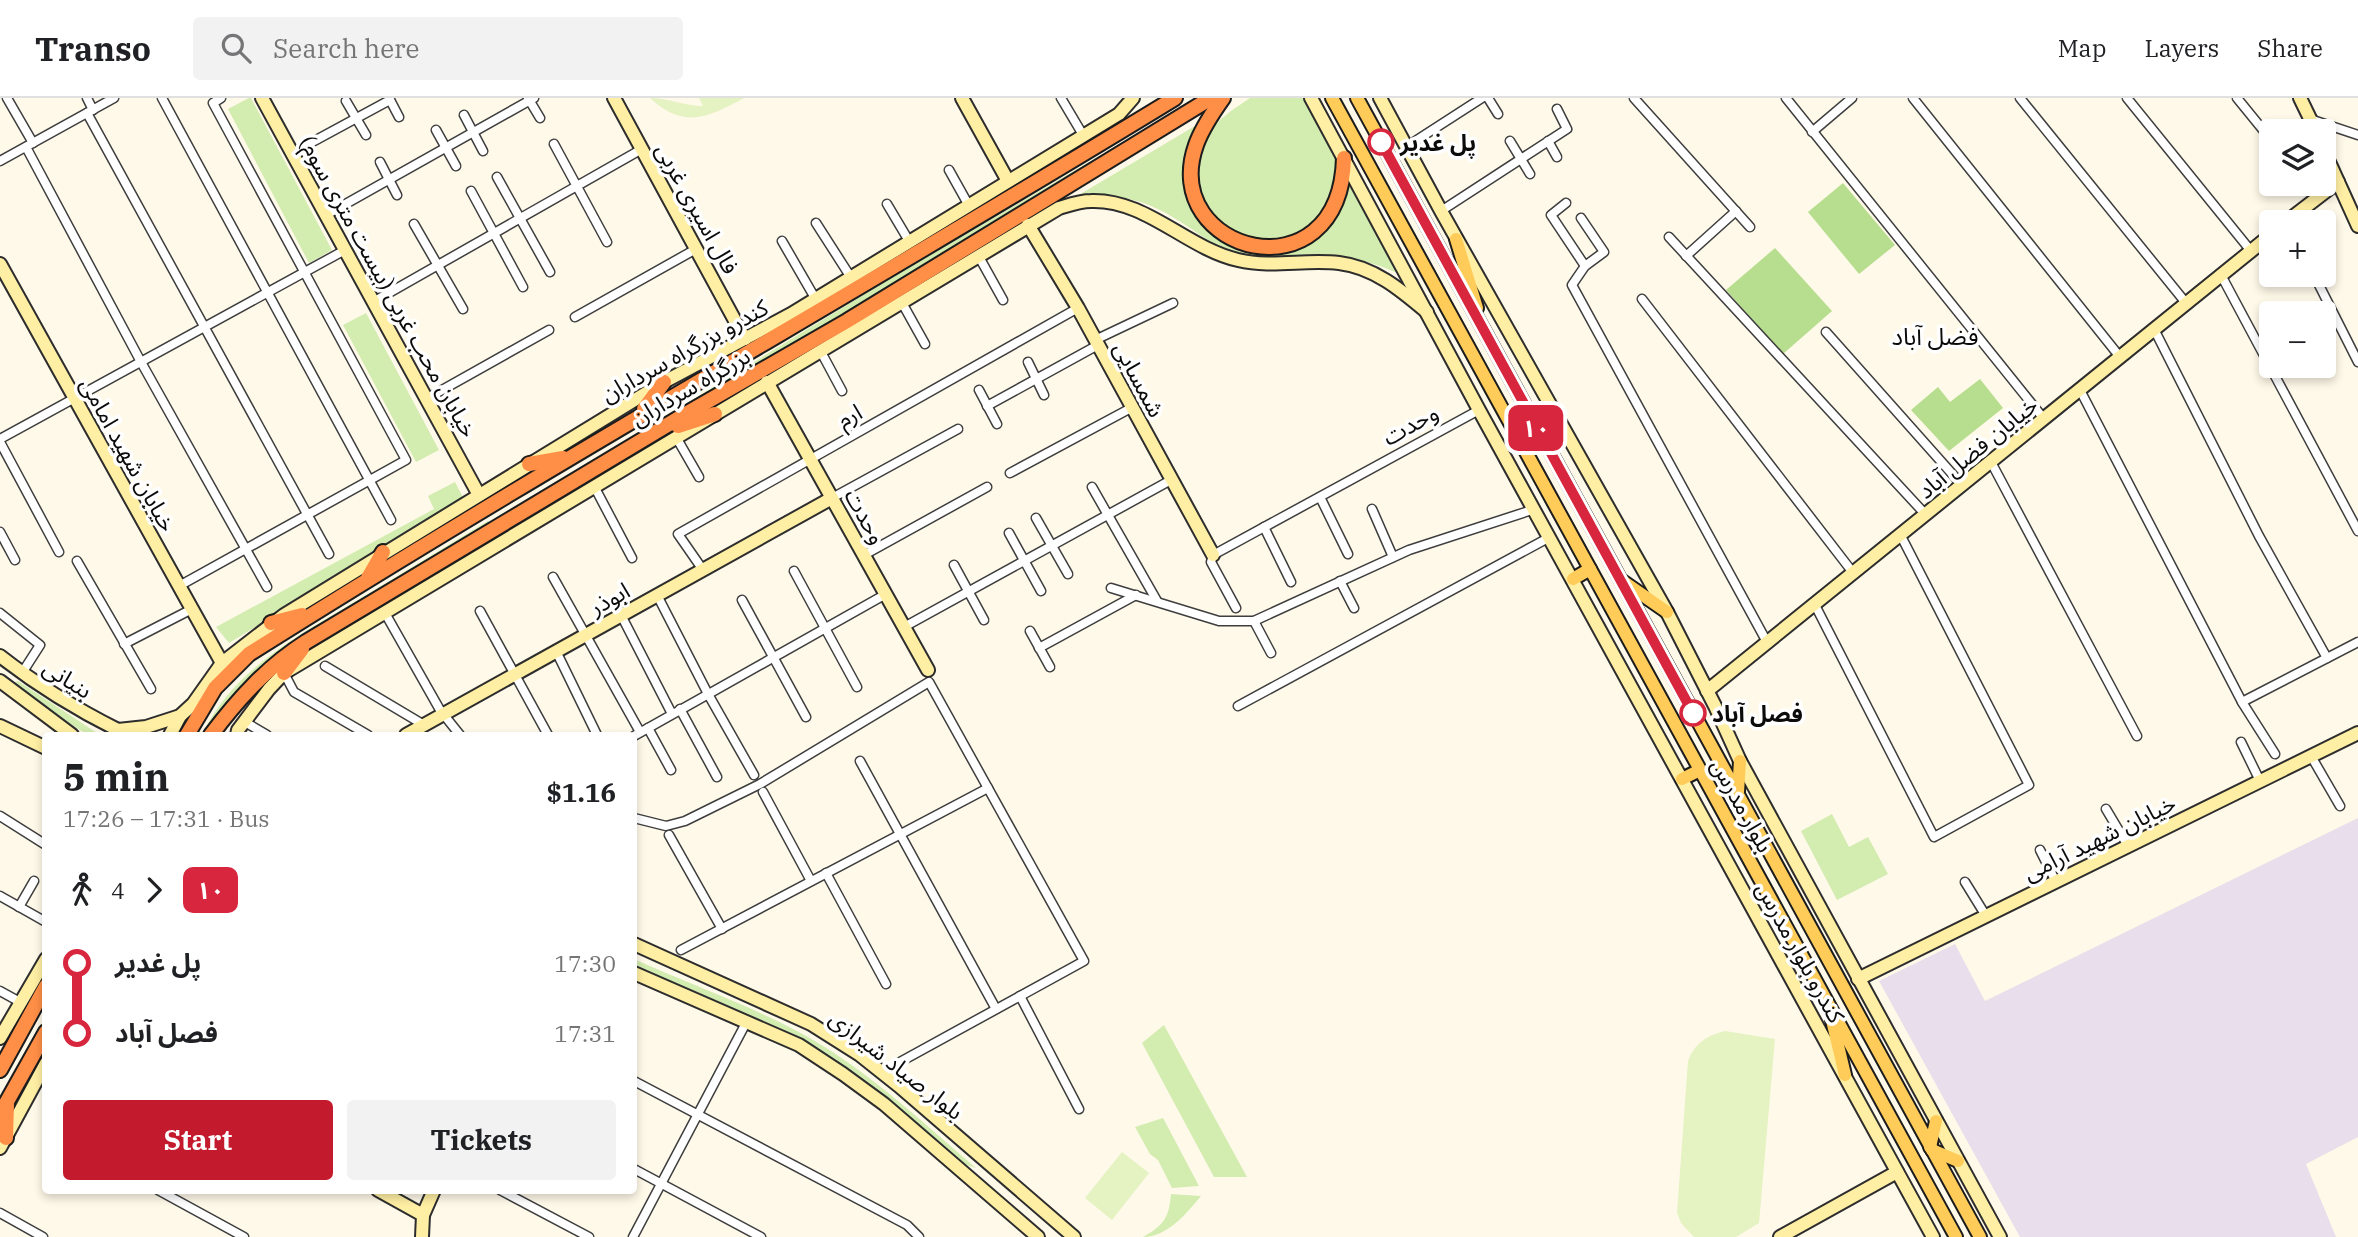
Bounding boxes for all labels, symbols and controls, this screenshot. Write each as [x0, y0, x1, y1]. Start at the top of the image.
search box [193, 17, 683, 80]
text: Transo [35, 27, 151, 70]
icon: search [217, 29, 255, 67]
text: Search here [273, 31, 420, 65]
text: Map [2058, 32, 2106, 64]
text: Layers [2144, 32, 2219, 64]
text: Share [2257, 32, 2323, 64]
map controls [2259, 119, 2336, 378]
button: layers [2259, 119, 2336, 196]
place label: پل غدیر [1399, 127, 1476, 159]
marker: پل غدیر [1368, 129, 1394, 155]
street label: خیابان محب غربی (بیست متری سوم) [290, 130, 485, 444]
street label: فال اسیری غربی [650, 137, 746, 279]
button: + [2259, 210, 2336, 287]
street label: کندرو بزرگراه سرداران [596, 293, 772, 407]
button: − [2259, 301, 2336, 378]
district label: فضل آباد [1891, 320, 1979, 352]
street label: شمسایی [1108, 336, 1172, 422]
street label: بزرگراه سرداران [626, 341, 754, 431]
street label: خیابان شهید امامی [74, 372, 184, 536]
street label: خیابان فضل آباد [1911, 389, 2043, 505]
street label: ارم [831, 396, 869, 437]
street label: وحدت [1377, 397, 1443, 451]
line badge: ۱۰ [1504, 405, 1568, 451]
text: ۱۰ [1522, 412, 1550, 444]
street label: وحدت [839, 483, 893, 549]
street label: ابوذر [583, 575, 635, 622]
street label: بنیانی [38, 651, 98, 705]
place label: فصل آباد [1712, 698, 1803, 728]
marker: فصل آباد [1680, 700, 1706, 726]
text: 5 min [63, 752, 169, 801]
street label: بلوار مدرس [1705, 753, 1781, 857]
text: $1.16 [546, 775, 616, 809]
street label: خیابان شهید آرامی [2018, 787, 2180, 887]
text: 17:26 – 17:31 · Bus [63, 803, 270, 833]
icon: walk [63, 871, 101, 909]
icon: forward [135, 871, 173, 909]
text: ۱۰ [197, 874, 224, 906]
text: 4 [111, 875, 125, 905]
street label: کندرو بلوار مدرس [1750, 876, 1852, 1028]
text: پل غدیر [115, 945, 201, 979]
text: 17:30 [554, 948, 616, 978]
street label: بلوار صیاد شیرازی [824, 1002, 970, 1126]
text: فصل آباد [115, 1015, 218, 1049]
text: 17:31 [554, 1018, 616, 1048]
button: Start [63, 1100, 333, 1180]
button: Tickets [347, 1100, 616, 1180]

